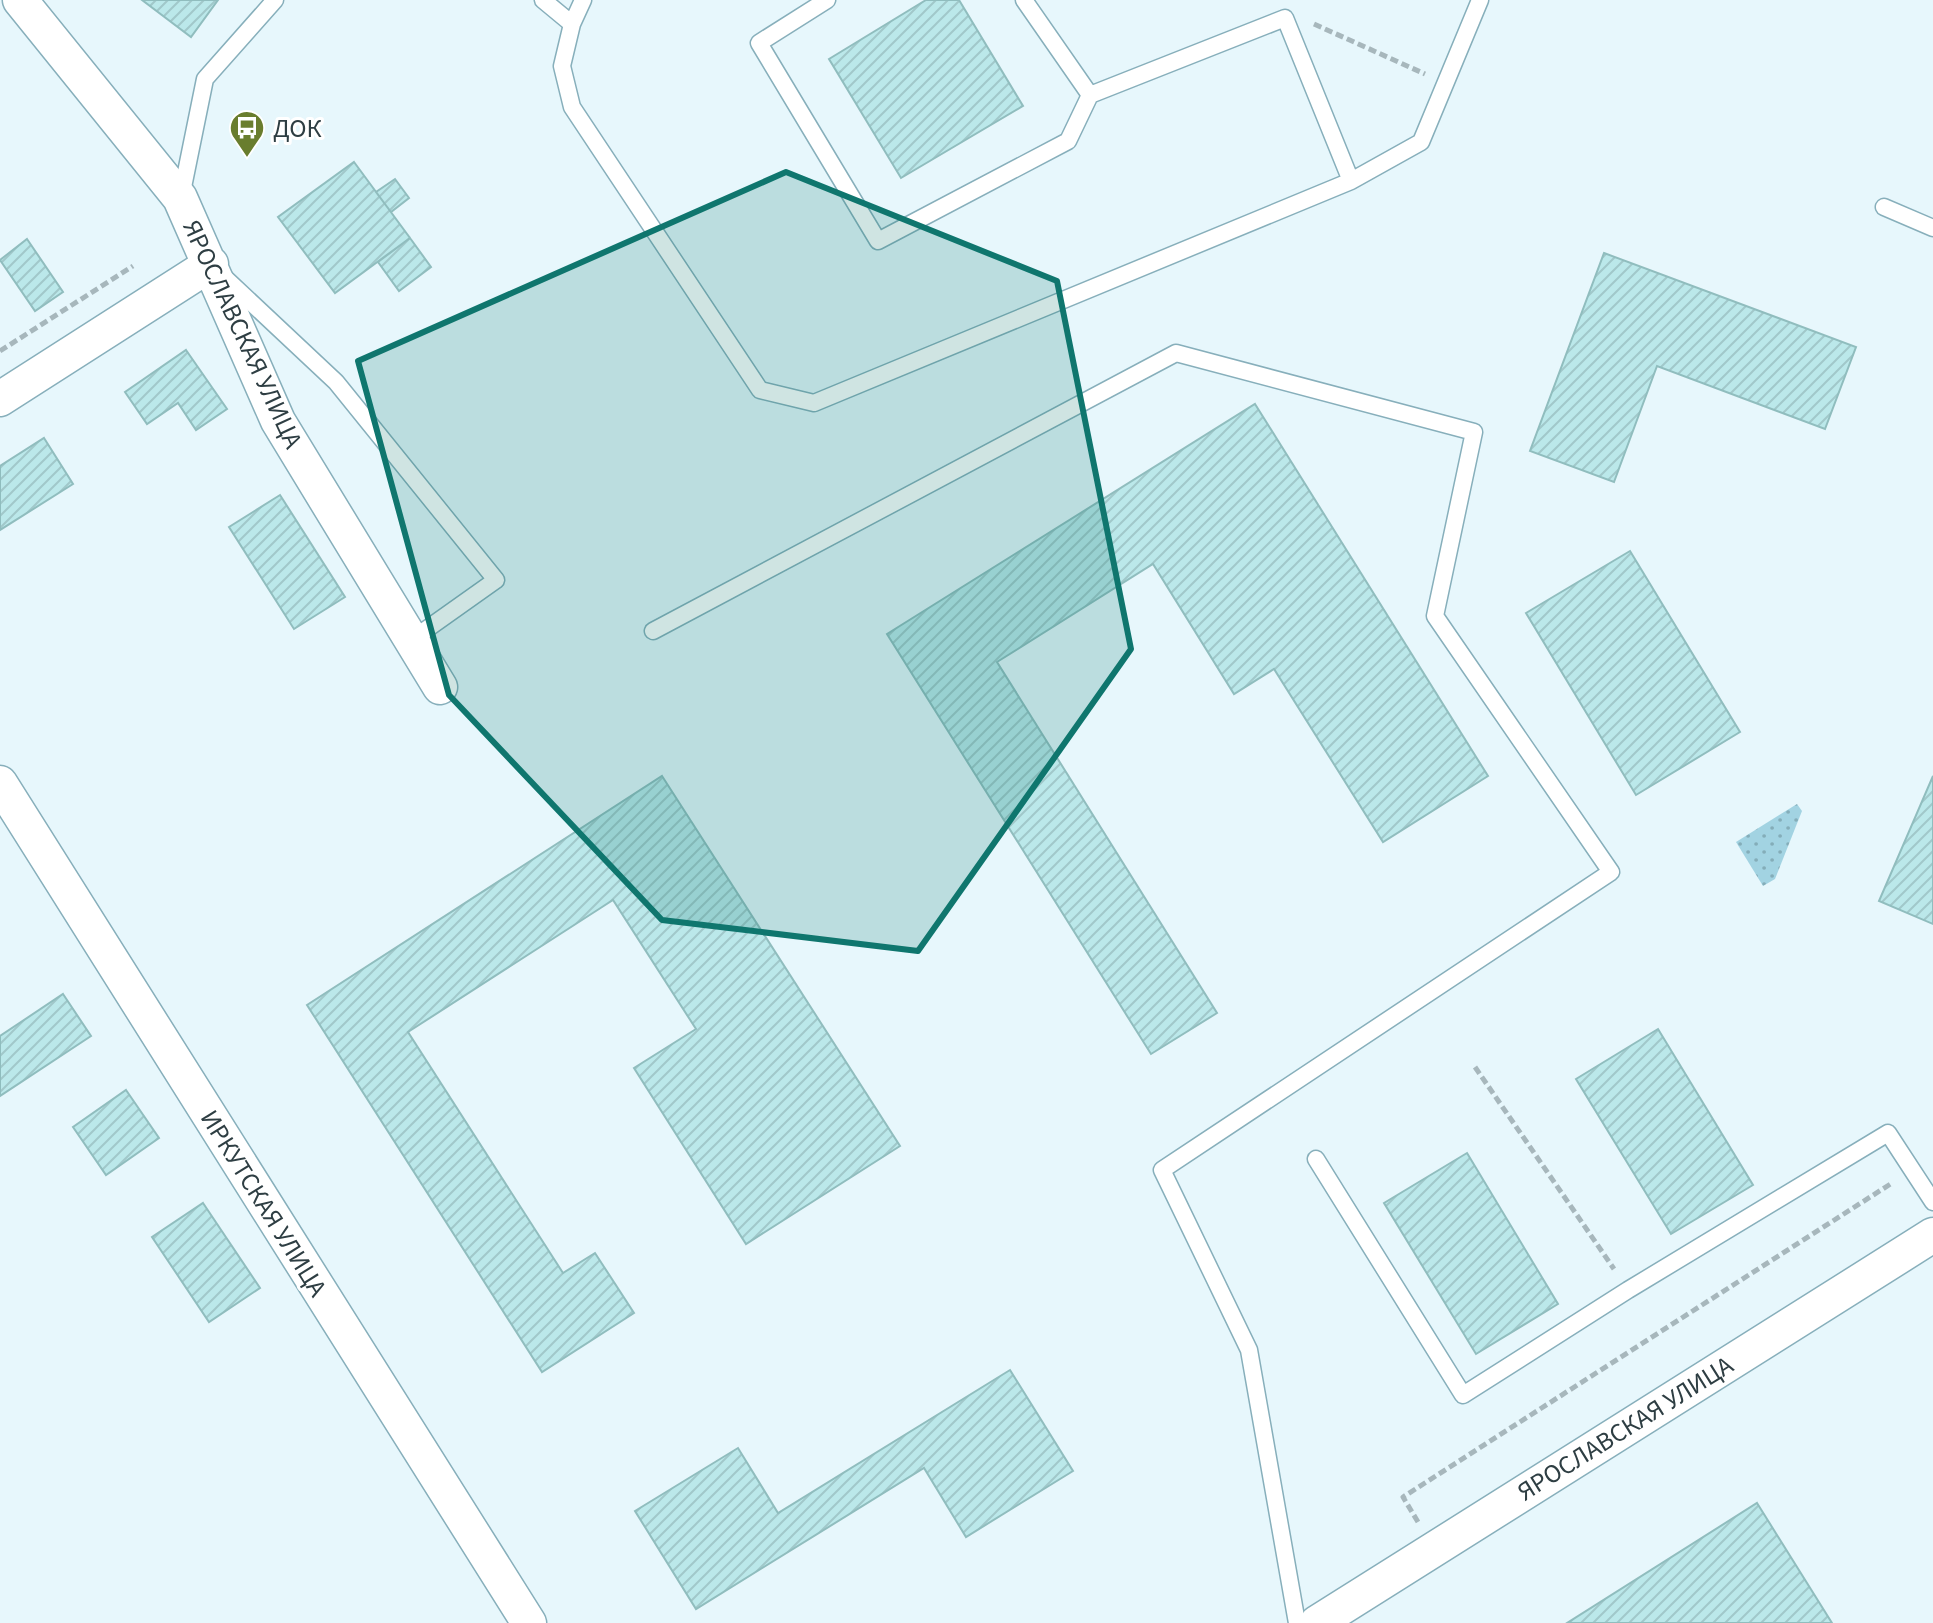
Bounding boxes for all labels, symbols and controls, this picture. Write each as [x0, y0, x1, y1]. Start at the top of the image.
bus stop icon: ДОК [228, 109, 266, 159]
place label: ДОК [273, 110, 322, 147]
street label: ЯРОСЛАВСКАЯ УЛИЦА [173, 214, 312, 455]
street label: ИРКУТСКАЯ УЛИЦА [191, 1103, 336, 1305]
street label: ЯРОСЛАВСКАЯ УЛИЦА [1510, 1347, 1741, 1510]

